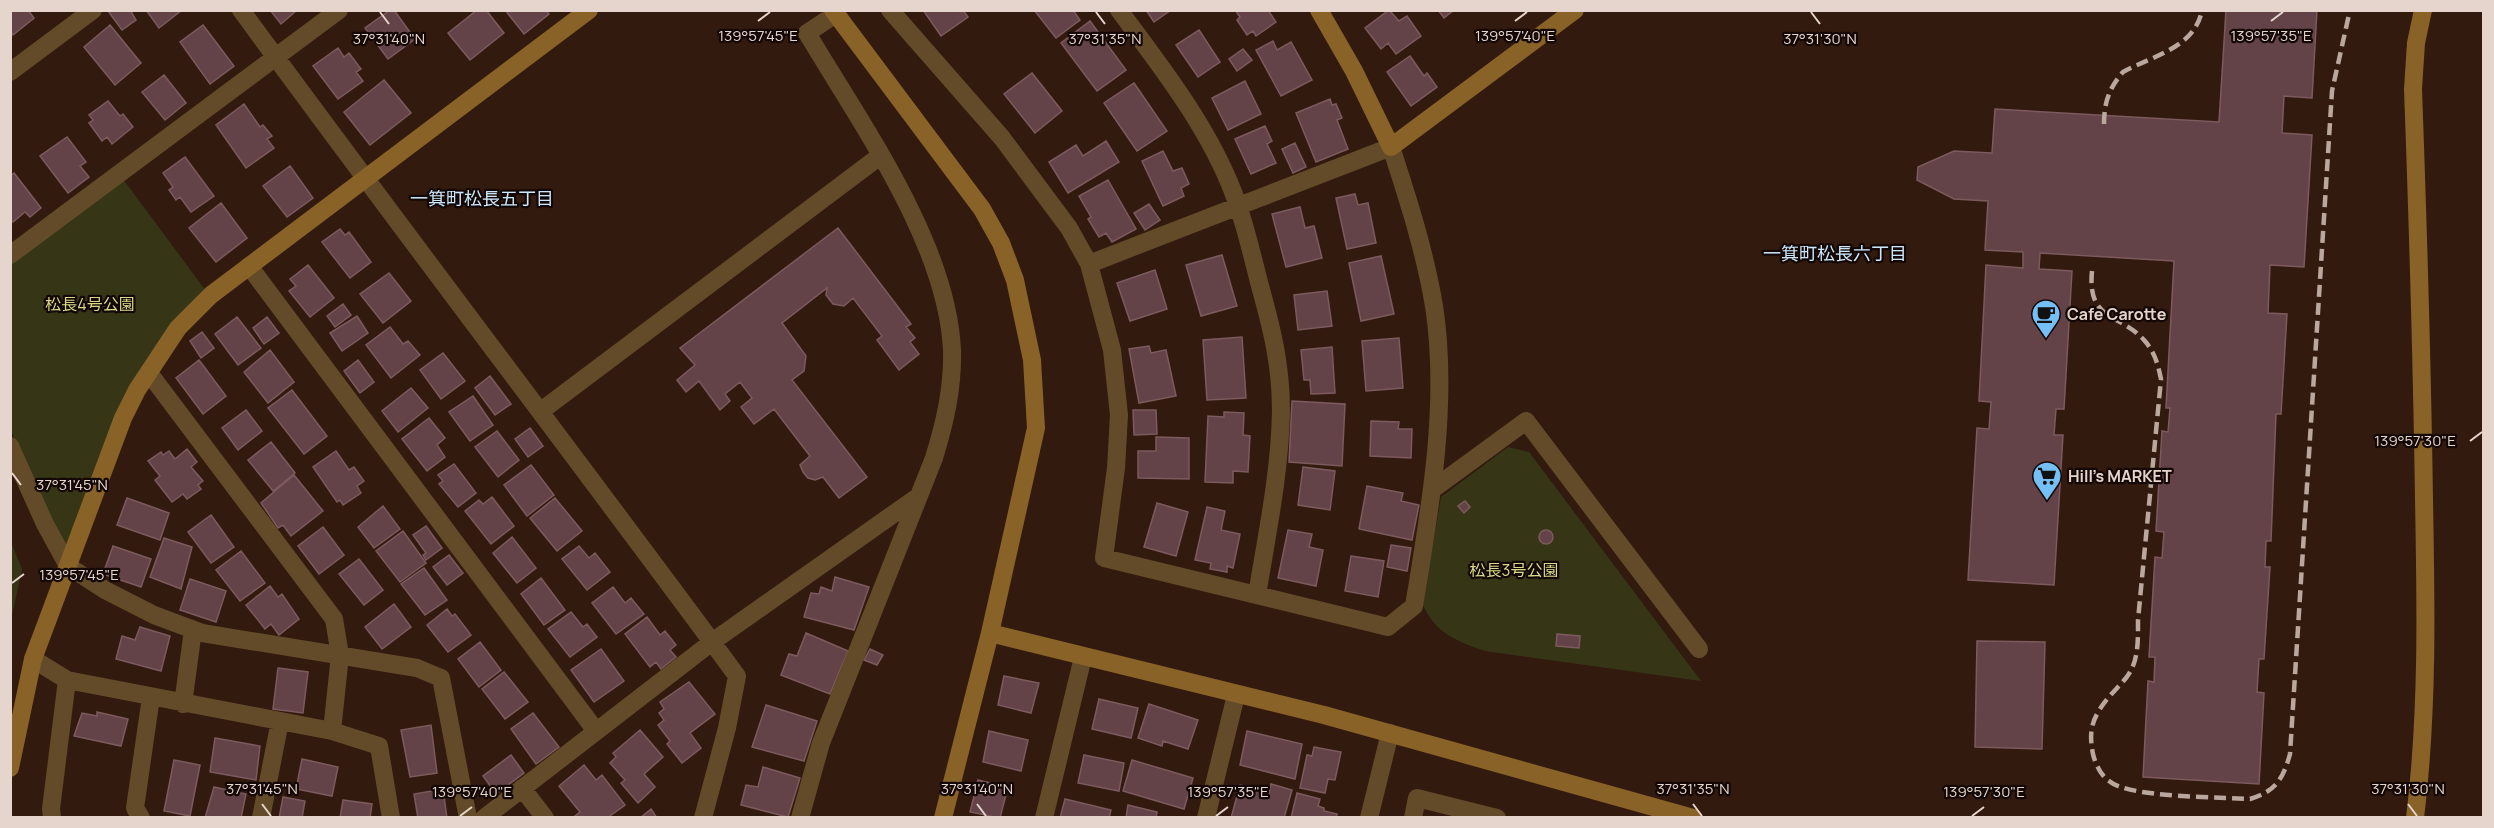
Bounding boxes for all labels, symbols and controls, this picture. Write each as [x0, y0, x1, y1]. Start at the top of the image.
text: 139°57'45"E [718, 25, 798, 46]
text: 139°57'40"E [1475, 25, 1555, 46]
text: 139°57'35"E [2231, 25, 2311, 46]
text: 37°31'40"N [353, 28, 425, 49]
text: 37°31'35"N [1068, 28, 1142, 49]
text: 37°31'30"N [1783, 28, 1857, 49]
district label: 一箕町松長五丁目 [410, 186, 554, 210]
district label: 一箕町松長六丁目 [1763, 241, 1907, 265]
park label: 松長4号公園 [45, 293, 135, 315]
cafe icon: Cafe Carotte [2030, 298, 2062, 340]
place label: Cafe Carotte [2067, 303, 2167, 325]
text: 139°57'30"E [2374, 430, 2456, 451]
supermarket icon: Hill’s MARKET [2031, 460, 2063, 502]
place label: Hill’s MARKET [2068, 465, 2172, 487]
text: 37°31'45"N [36, 474, 108, 495]
park label: 松長3号公園 [1470, 559, 1558, 581]
text: 139°57'45"E [39, 564, 119, 585]
text: 37°31'45"N [226, 778, 298, 799]
text: 37°31'40"N [941, 778, 1013, 799]
text: 37°31'35"N [1656, 778, 1730, 799]
text: 37°31'30"N [2371, 778, 2445, 799]
text: 139°57'40"E [432, 781, 512, 802]
text: 139°57'35"E [1188, 781, 1268, 802]
text: 139°57'30"E [1943, 781, 2025, 802]

